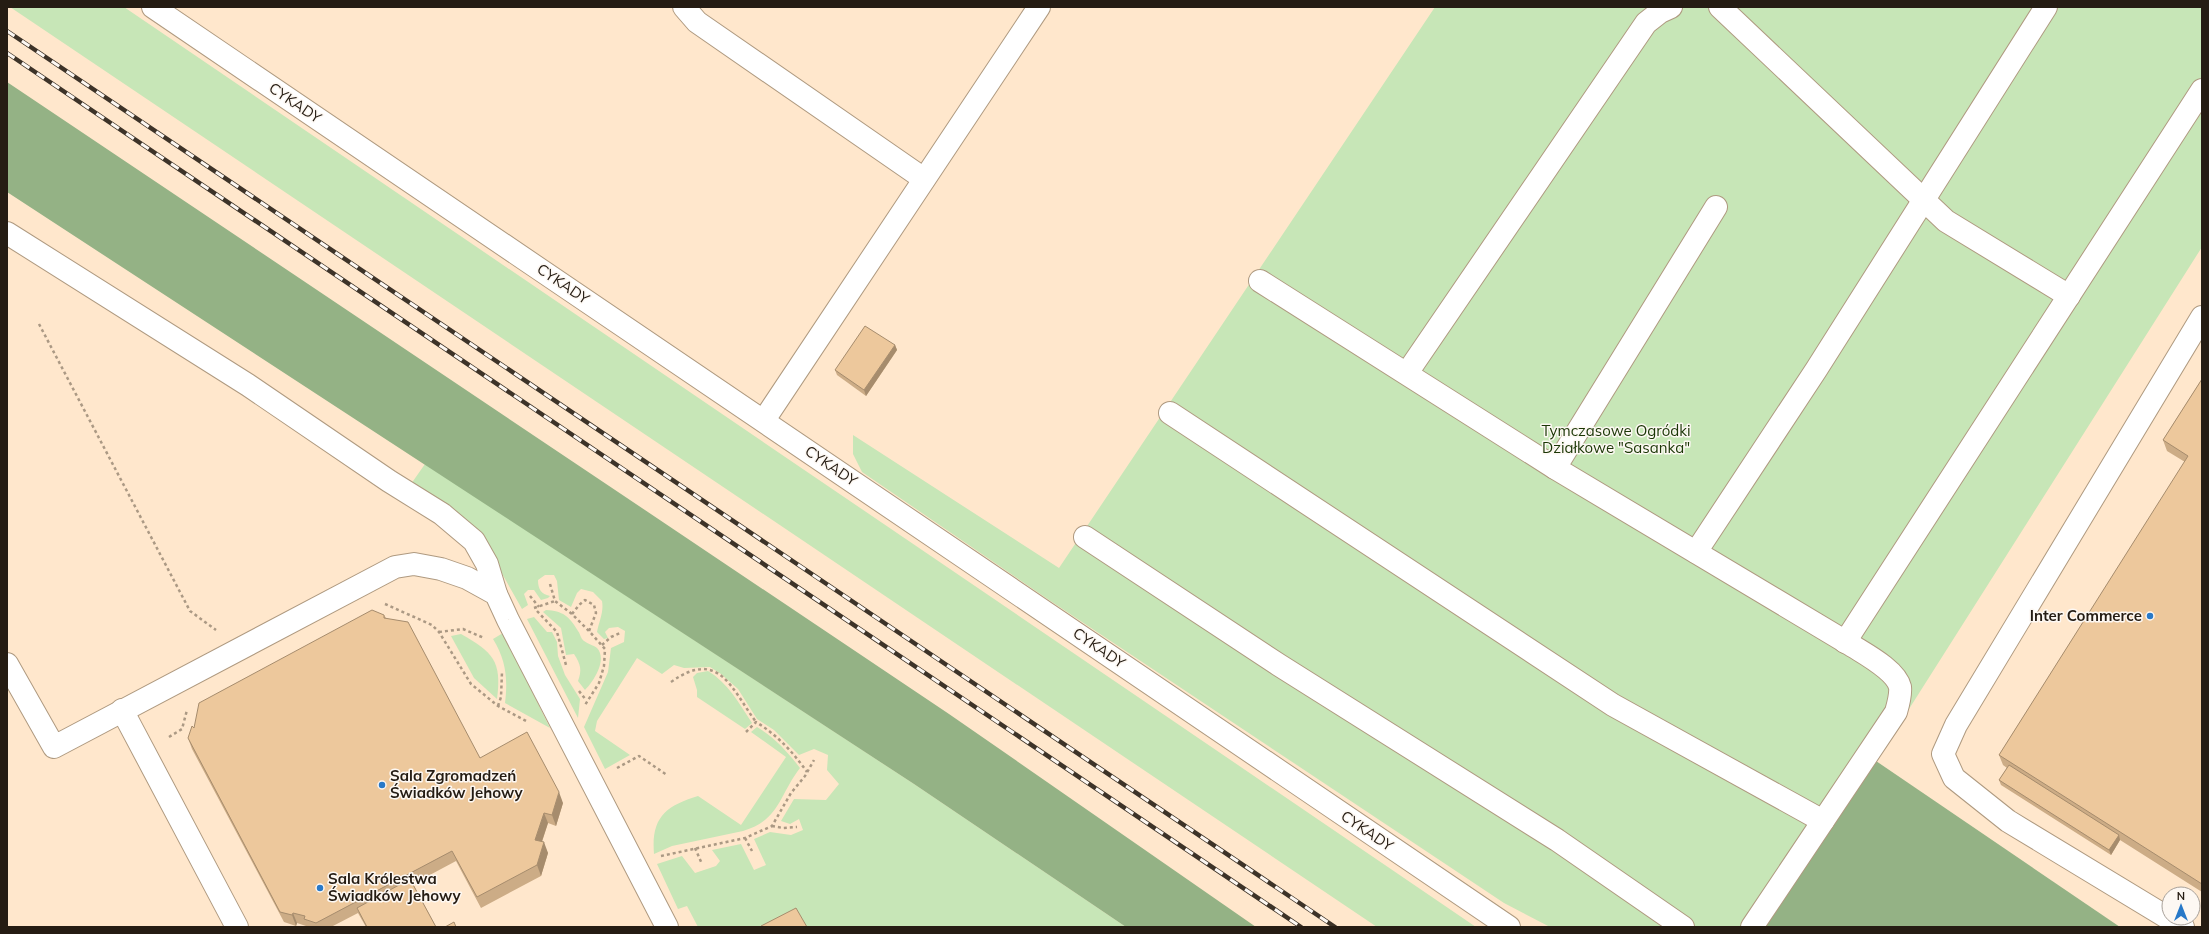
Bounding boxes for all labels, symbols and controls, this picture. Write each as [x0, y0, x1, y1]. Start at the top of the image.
street label: CYKADY [265, 78, 326, 127]
street label: CYKADY [533, 259, 594, 308]
park label: Tymczasowe Ogródki Działkowe "Sasanka" [1541, 421, 1691, 457]
street label: CYKADY [801, 441, 862, 490]
place label: Inter Commerce [2030, 606, 2142, 625]
marker: Inter Commerce [2145, 611, 2155, 621]
street label: CYKADY [1069, 623, 1130, 672]
place label: Sala Zgromadzeń Świadków Jehowy [390, 766, 524, 802]
marker: Sala Zgromadzeń Świadków Jehowy [377, 780, 387, 790]
street label: CYKADY [1337, 806, 1398, 855]
place label: Sala Królestwa Świadków Jehowy [328, 869, 462, 905]
marker: Sala Królestwa Świadków Jehowy [315, 883, 325, 893]
north arrow [2161, 886, 2201, 926]
text: N [2177, 889, 2185, 903]

